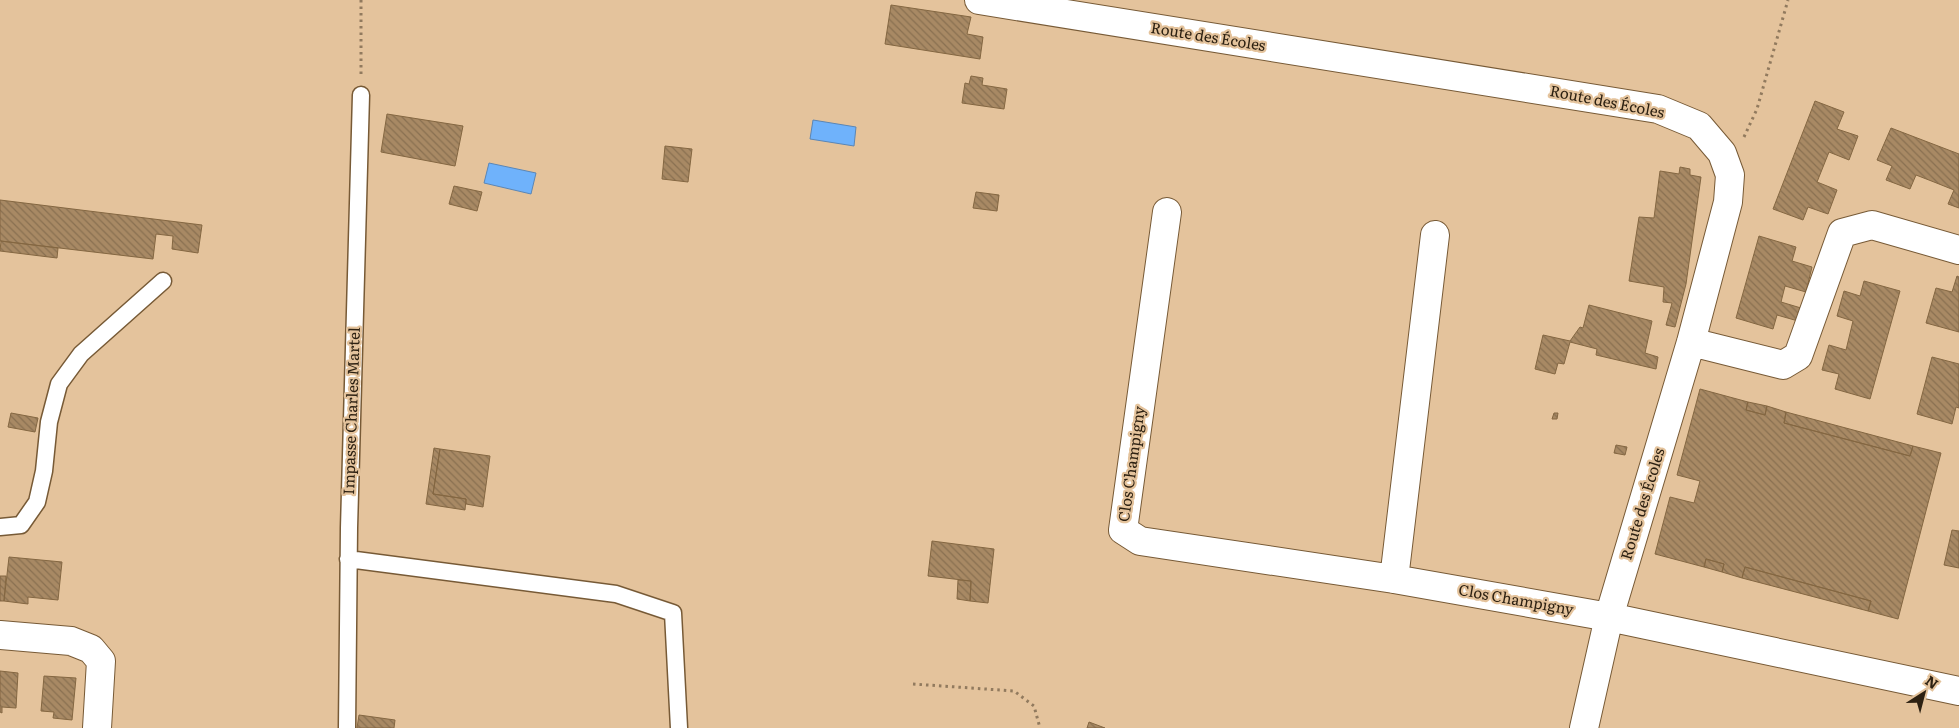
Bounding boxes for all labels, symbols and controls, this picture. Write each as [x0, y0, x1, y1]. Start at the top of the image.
street label: Route des Écoles [1149, 15, 1268, 56]
street label: Route des Écoles [1548, 78, 1667, 123]
street label: Impasse Charles Martel [336, 327, 365, 495]
street label: Clos Champigny [1111, 404, 1150, 523]
street label: Route des Écoles [1614, 444, 1670, 562]
street label: Clos Champigny [1457, 577, 1576, 620]
north arrow [1899, 668, 1949, 718]
text: N [1922, 670, 1943, 693]

